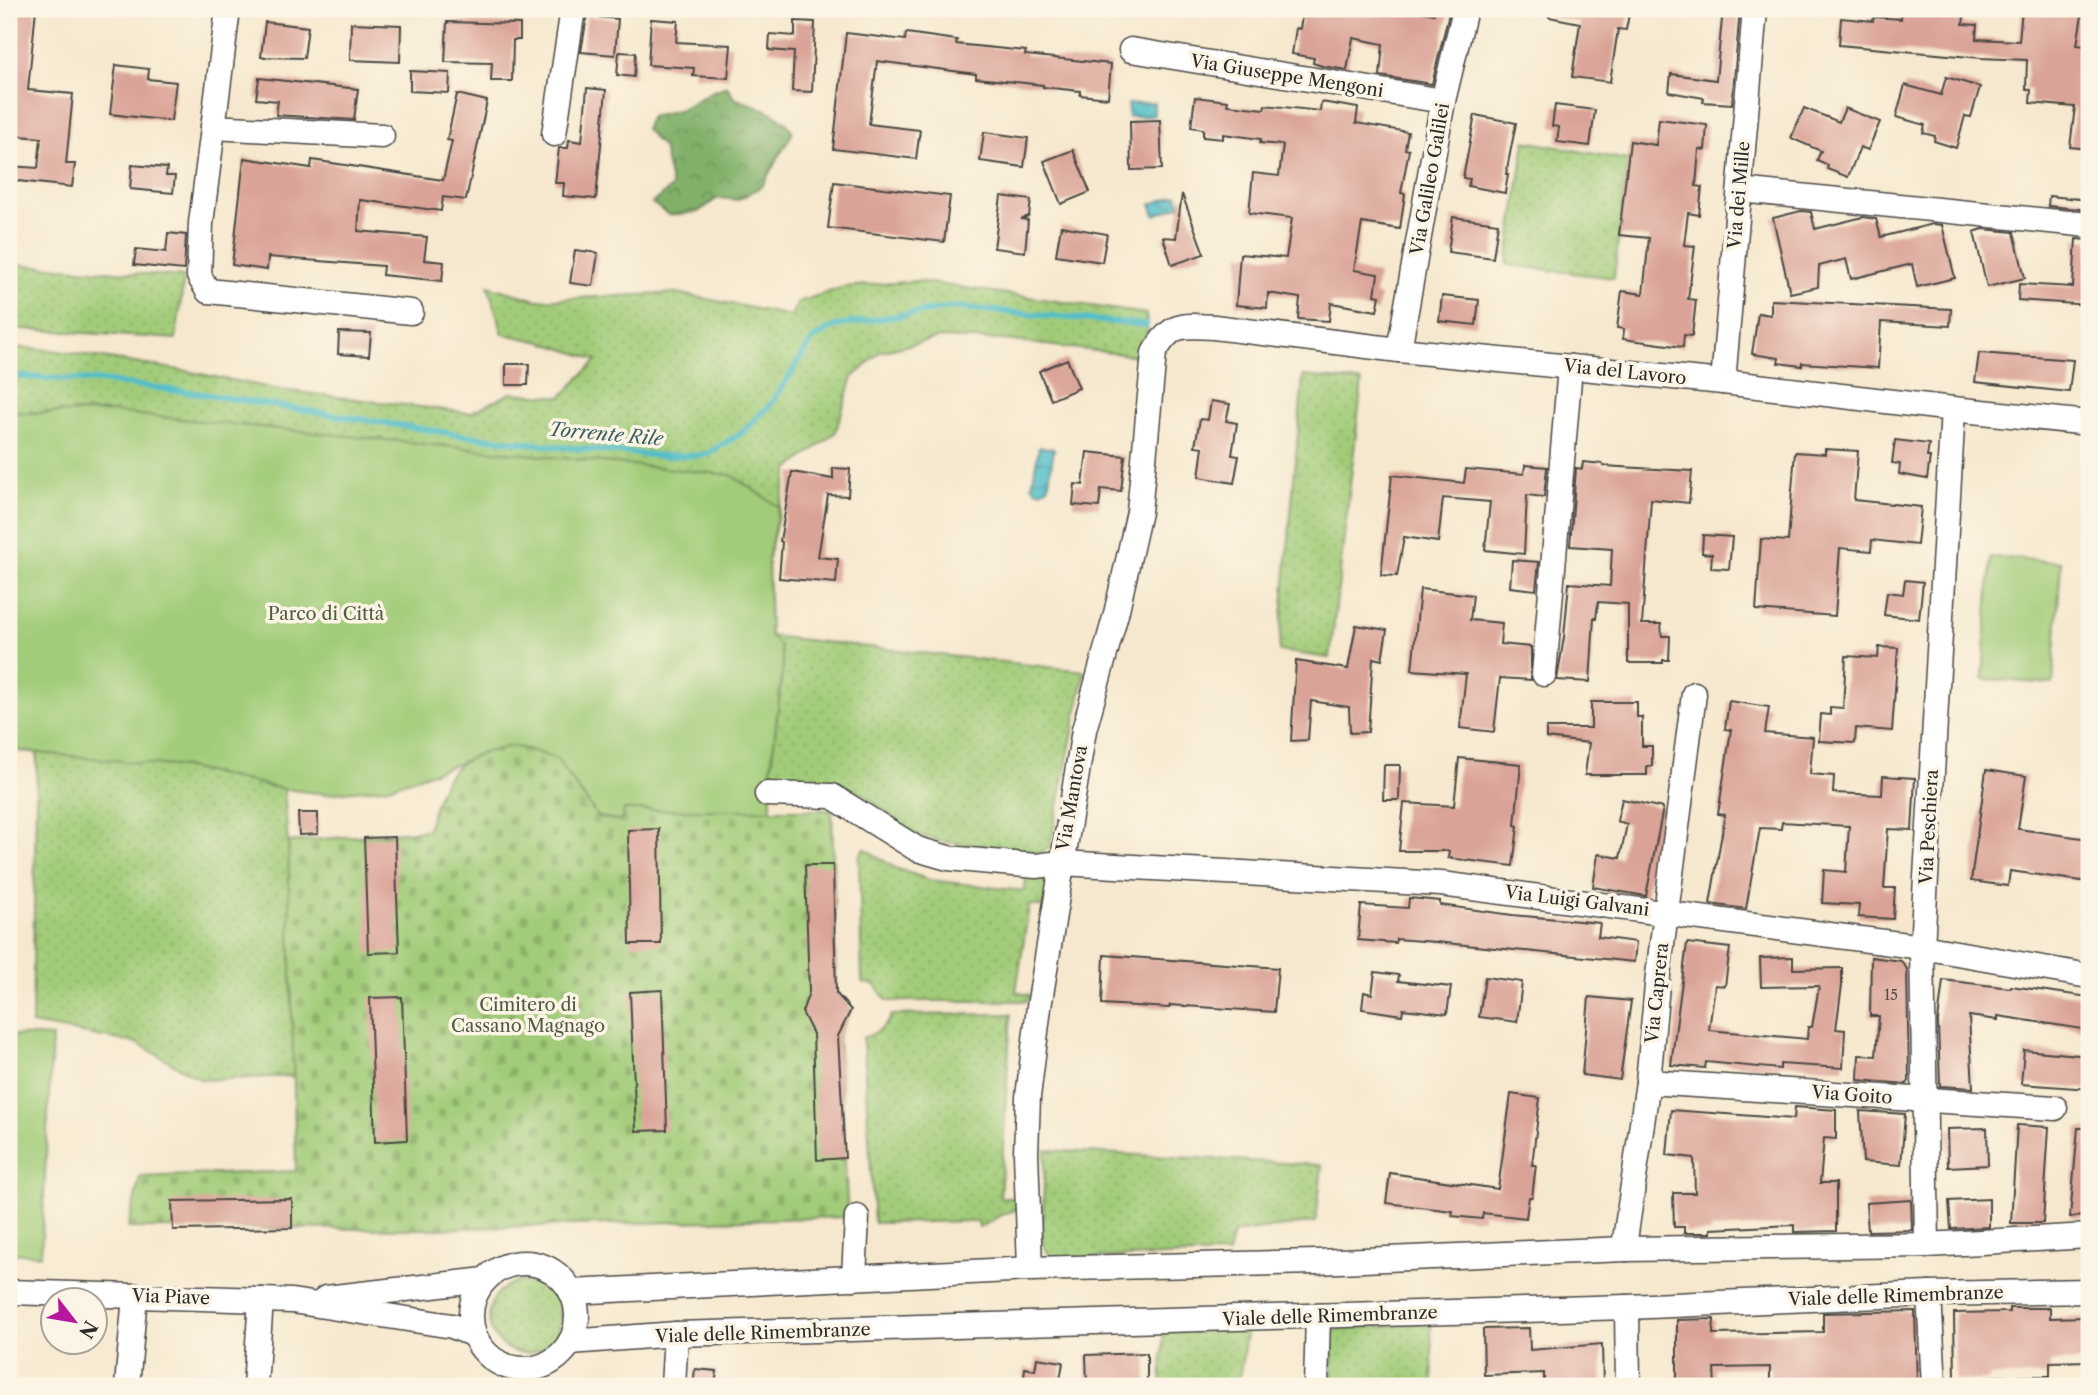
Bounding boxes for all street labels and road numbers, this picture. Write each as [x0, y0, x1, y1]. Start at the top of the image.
street label: Via Giuseppe Mengoni [1188, 50, 1385, 102]
street label: Via Galileo Galilei [1406, 101, 1454, 258]
street label: Via dei Mille [1723, 140, 1755, 251]
street label: Via del Lavoro [1562, 355, 1687, 389]
street label: Via Mantova [1052, 743, 1092, 854]
street label: Via Peschiera [1915, 768, 1943, 886]
street label: Via Luigi Galvani [1503, 881, 1651, 921]
street label: Via Caprera [1641, 941, 1673, 1046]
street label: Via Goito [1810, 1081, 1893, 1109]
street label: Viale delle Rimembranze [1787, 1281, 2004, 1311]
street label: Via Piave [131, 1285, 210, 1309]
street label: Viale delle Rimembranze [1221, 1301, 1438, 1331]
street label: Viale delle Rimembranze [654, 1318, 871, 1348]

